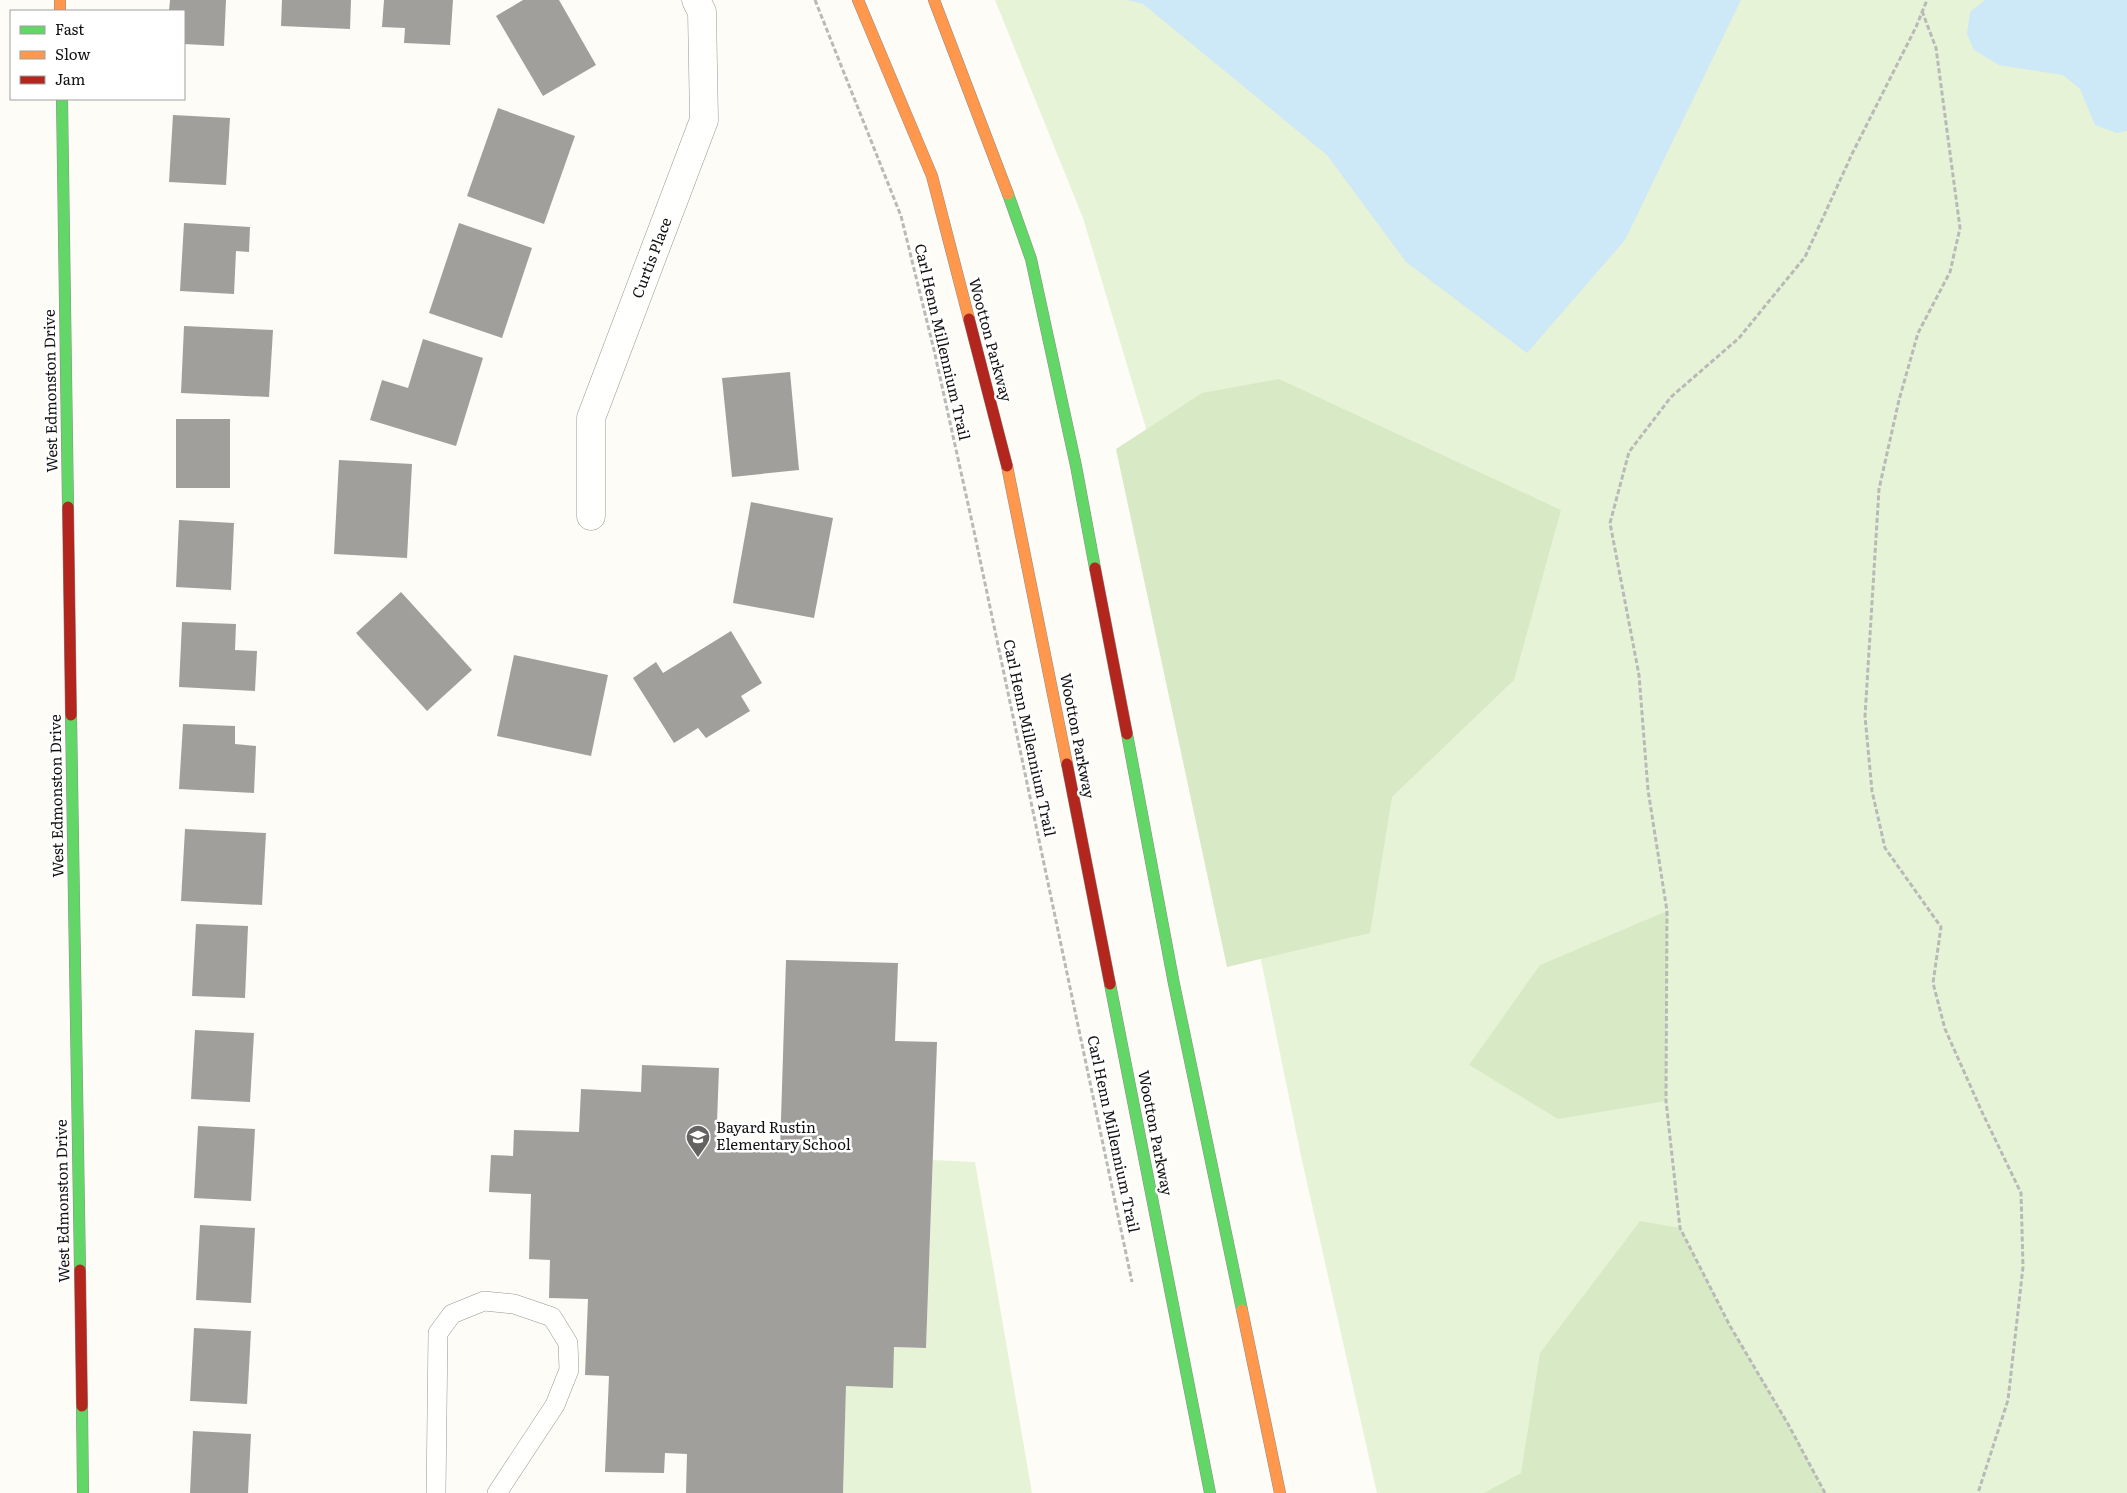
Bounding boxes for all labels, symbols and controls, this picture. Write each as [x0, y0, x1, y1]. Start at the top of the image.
legend [10, 10, 185, 100]
text: Fast [55, 17, 84, 40]
text: Slow [55, 42, 90, 65]
text: Jam [55, 67, 86, 90]
street label: Curtis Place [625, 213, 677, 301]
street label: Carl Henn Millennium Trail [910, 241, 977, 442]
street label: Wootton Parkway [964, 275, 1019, 404]
street label: West Edmonston Drive [37, 309, 62, 473]
street label: Carl Henn Millennium Trail [998, 637, 1063, 838]
street label: Wootton Parkway [1055, 671, 1102, 801]
street label: West Edmonston Drive [43, 714, 68, 878]
street label: Carl Henn Millennium Trail [1082, 1033, 1147, 1234]
street label: Wootton Parkway [1133, 1068, 1180, 1198]
place label: Bayard Rustin Elementary School [716, 1115, 851, 1155]
street label: West Edmonston Drive [49, 1119, 74, 1283]
school or university icon: Bayard Rustin Elementary School [685, 1124, 711, 1158]

